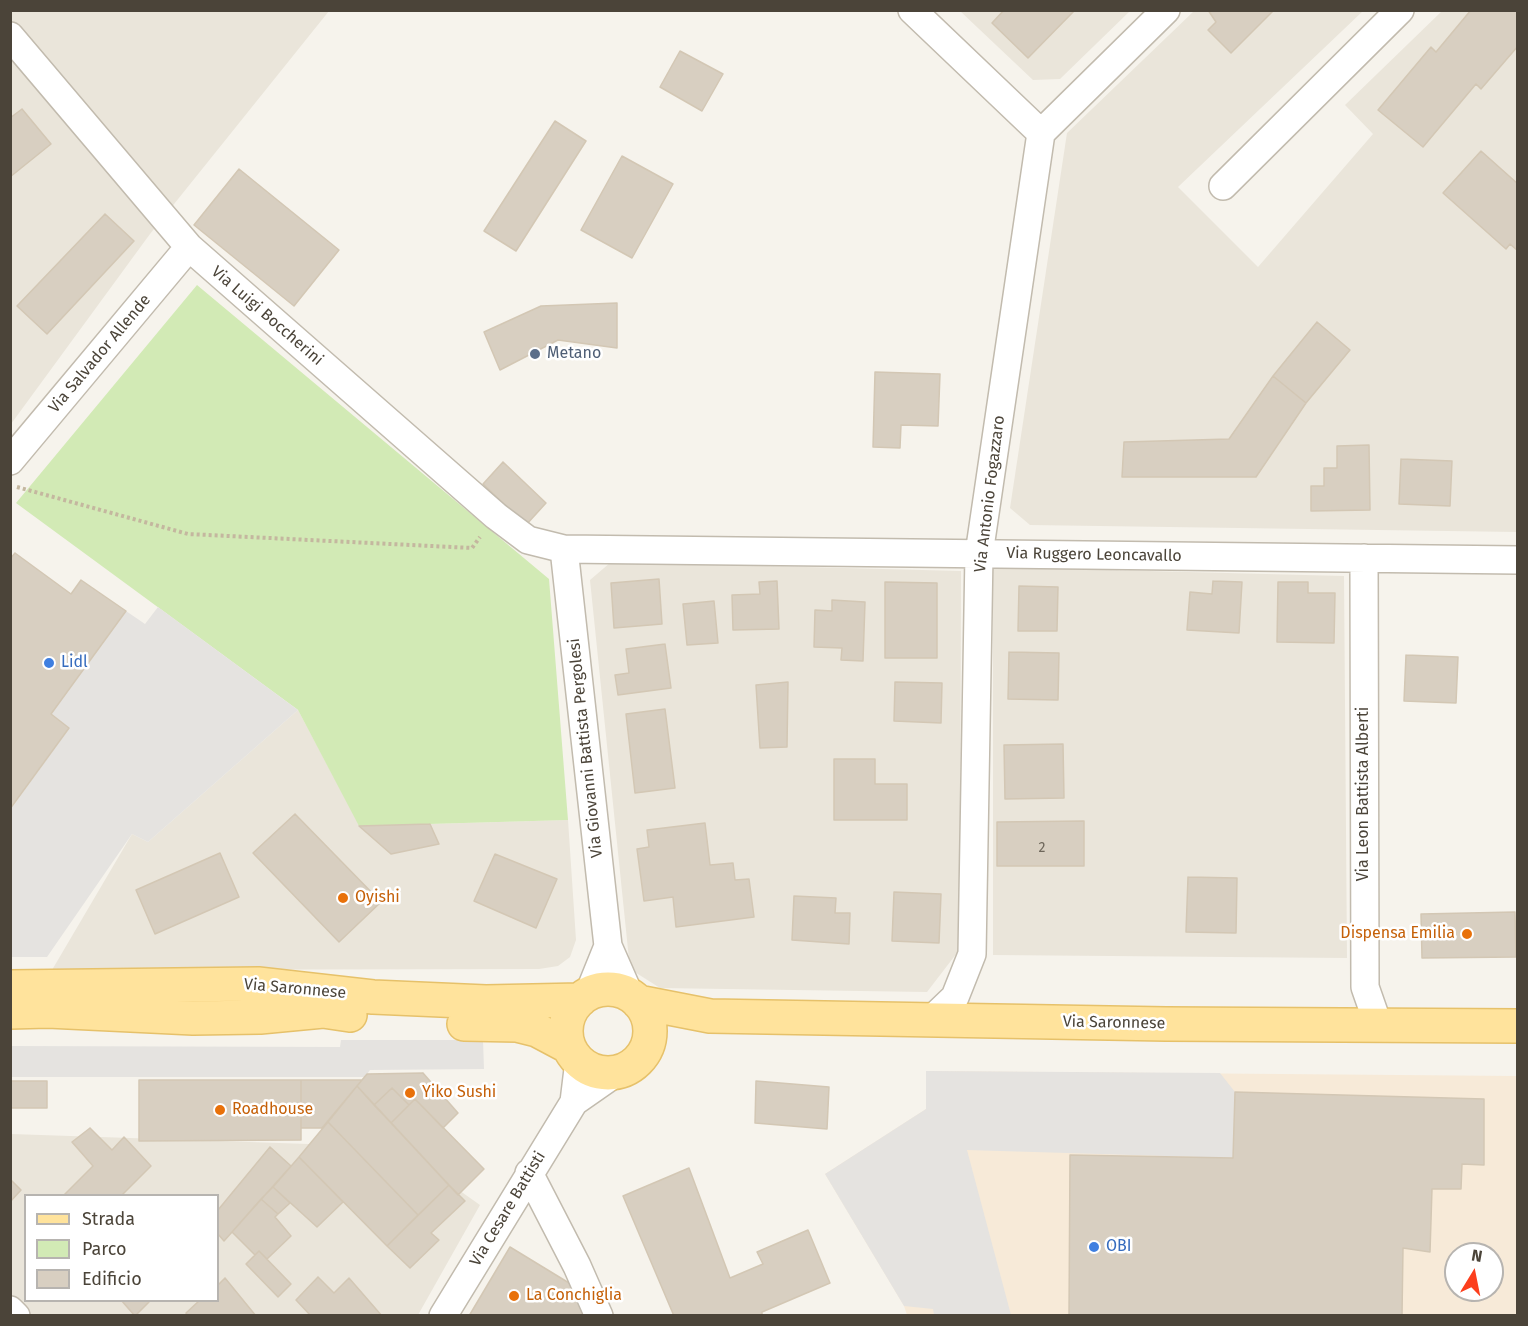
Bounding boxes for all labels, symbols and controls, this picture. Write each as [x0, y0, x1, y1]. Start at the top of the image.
street label: Via Luigi Boccherini [207, 262, 327, 370]
street label: Via Salvador Allende [45, 291, 155, 417]
place label: Metano [547, 344, 601, 364]
marker: Metano [528, 347, 542, 361]
street label: Via Antonio Fogazzaro [971, 414, 1009, 574]
street label: Via Ruggero Leoncavallo [1006, 544, 1182, 566]
street label: Via Giovanni Battista Pergolesi [565, 637, 607, 859]
place label: Lidl [61, 653, 88, 673]
marker: Lidl [42, 656, 56, 670]
street label: Via Leon Battista Alberti [1354, 707, 1374, 881]
house number: 2 [1039, 840, 1045, 856]
place label: Oyishi [355, 888, 400, 908]
marker: Oyishi [336, 891, 350, 905]
place label: Dispensa Emilia [1340, 924, 1455, 944]
marker: Dispensa Emilia [1460, 927, 1474, 941]
street label: Via Saronnese [243, 975, 347, 1003]
street label: Via Saronnese [1063, 1013, 1165, 1033]
place label: Yiko Sushi [422, 1083, 496, 1103]
marker: Yiko Sushi [403, 1086, 417, 1100]
place label: Roadhouse [232, 1100, 313, 1120]
marker: Roadhouse [213, 1103, 227, 1117]
street label: Via Cesare Battisti [466, 1148, 550, 1270]
legend [24, 1194, 219, 1302]
text: Strada [82, 1208, 135, 1230]
place label: OBI [1106, 1237, 1132, 1257]
text: Parco [82, 1238, 126, 1260]
marker: OBI [1087, 1240, 1101, 1254]
north arrow [1444, 1242, 1504, 1302]
text: N [1470, 1245, 1484, 1266]
text: Edificio [82, 1268, 142, 1290]
place label: La Conchiglia [526, 1286, 622, 1306]
marker: La Conchiglia [507, 1289, 521, 1303]

